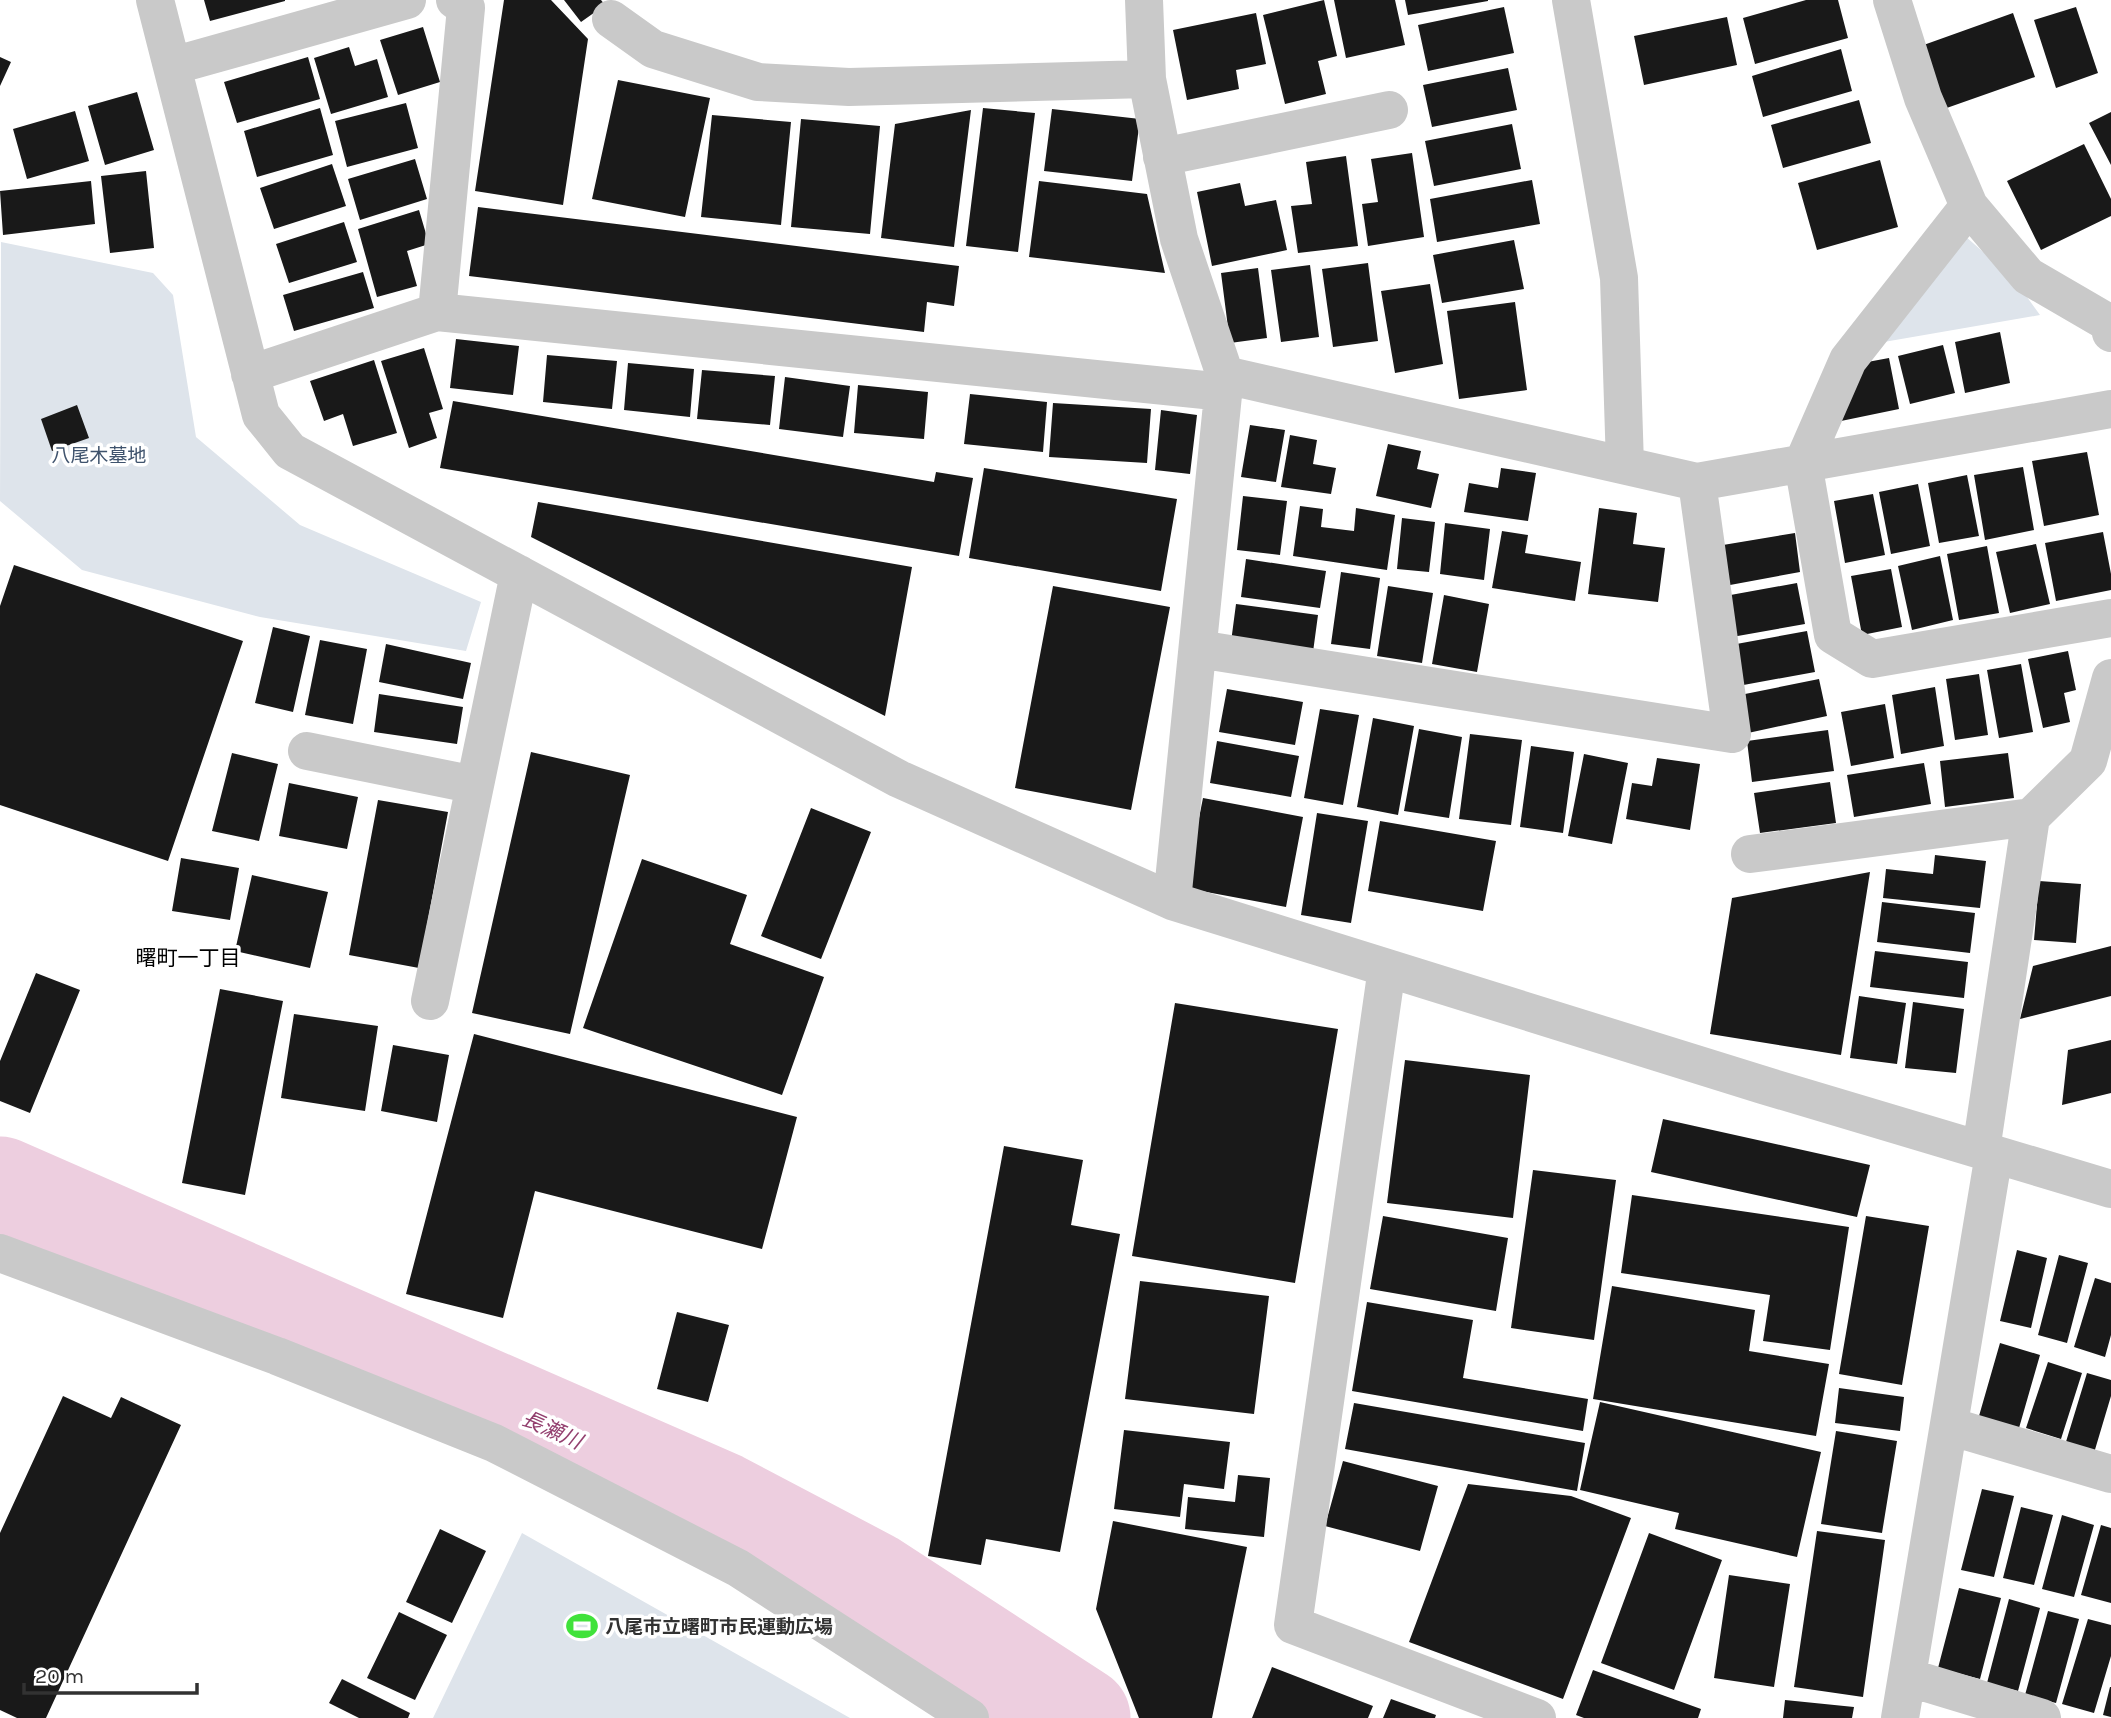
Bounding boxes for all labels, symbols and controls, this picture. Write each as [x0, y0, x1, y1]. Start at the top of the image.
park label: 八尾木墓地 [51, 445, 147, 467]
district label: 曙町一丁目 [136, 946, 241, 970]
water label: 長瀬川 [518, 1406, 587, 1455]
sports icon: 八尾市立曙町市民運動広場 [565, 1609, 599, 1643]
place label: 八尾市立曙町市民運動広場 [605, 1616, 833, 1638]
scale bar [24, 1652, 198, 1696]
text: 20 m [35, 1664, 84, 1688]

